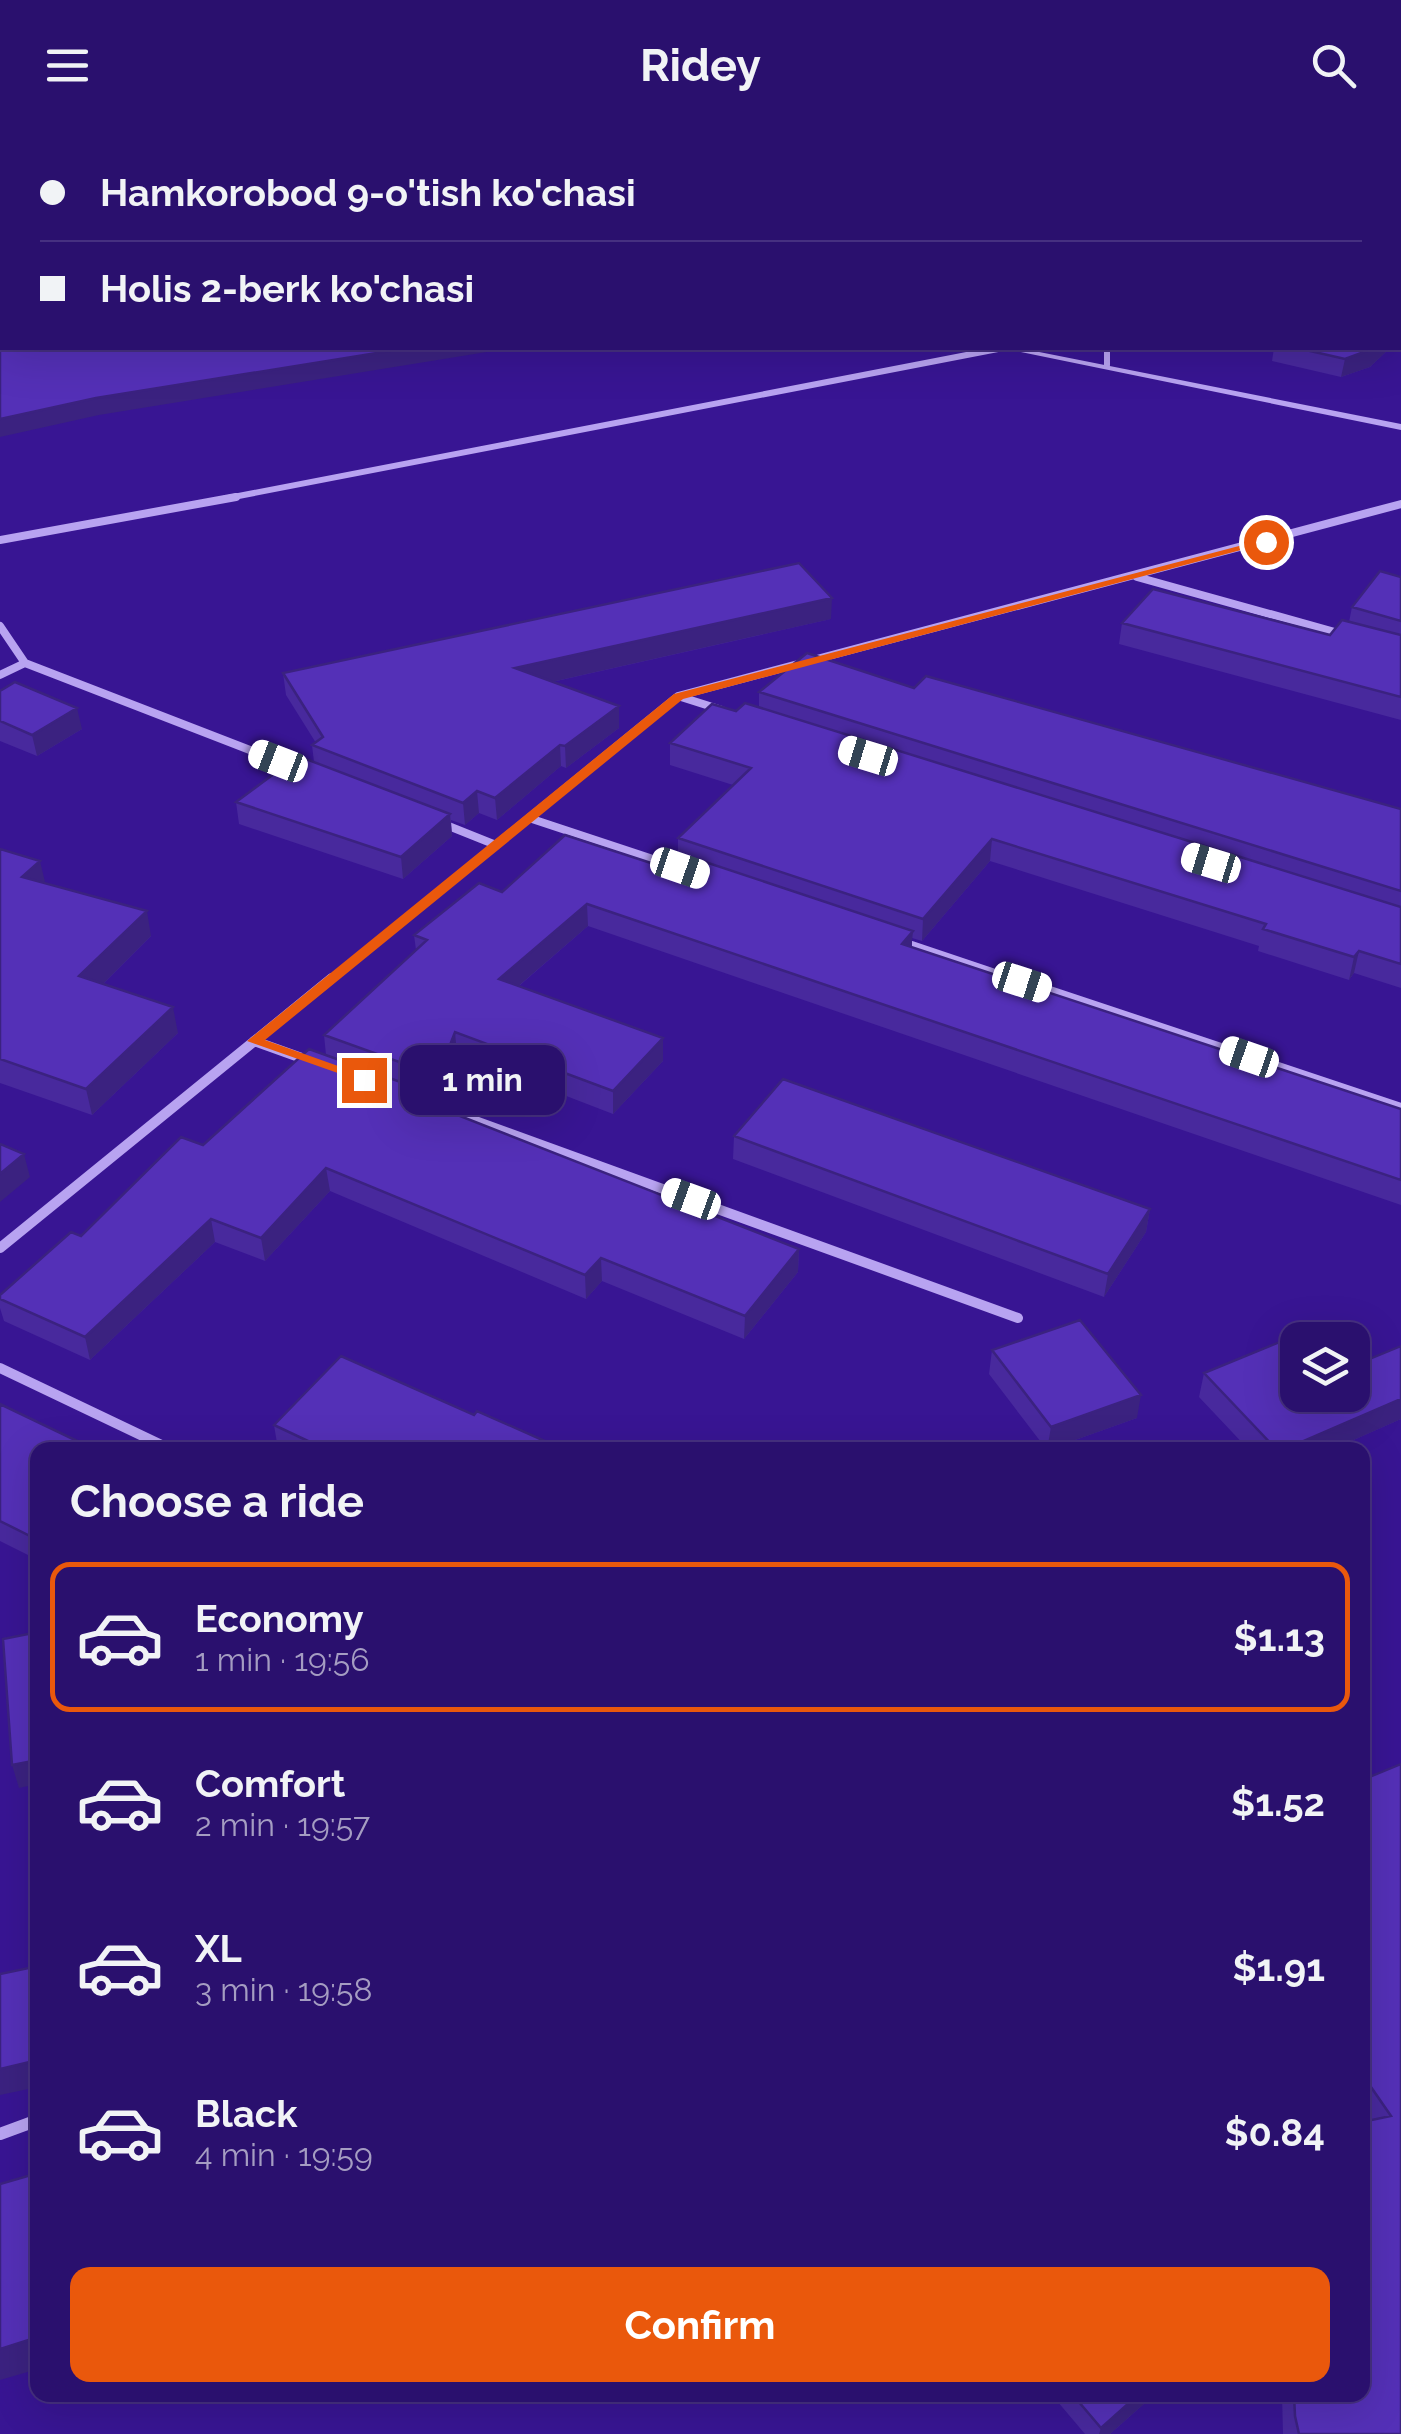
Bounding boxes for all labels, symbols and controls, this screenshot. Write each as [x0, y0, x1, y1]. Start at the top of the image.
icon: menu [40, 38, 95, 93]
icon: search [1306, 38, 1361, 93]
text: Ridey [640, 39, 761, 92]
text: Hamkorobod 9-o'tish ko'chasi [100, 170, 636, 215]
text: Holis 2-berk ko'chasi [100, 266, 474, 311]
route start [1244, 520, 1289, 565]
car [835, 733, 901, 779]
car [245, 736, 311, 786]
car [1178, 840, 1244, 886]
car [647, 844, 713, 892]
car [989, 958, 1055, 1006]
car [1216, 1033, 1282, 1081]
callout: 1 min [399, 1045, 564, 1115]
route end [342, 1058, 387, 1103]
text: 1 min [442, 1061, 523, 1098]
car [658, 1175, 724, 1223]
map controls [1280, 1322, 1370, 1412]
button: layers [1280, 1322, 1370, 1412]
text: Choose a ride [70, 1475, 364, 1528]
icon: car [75, 1592, 165, 1682]
text: Economy [195, 1596, 364, 1641]
text: $1.13 [1234, 1615, 1325, 1660]
text: 1 min · 19:56 [195, 1641, 369, 1678]
icon: car [75, 1757, 165, 1847]
text: Comfort [195, 1761, 345, 1806]
text: $1.52 [1231, 1780, 1325, 1825]
text: 2 min · 19:57 [195, 1806, 370, 1843]
icon: car [75, 1922, 165, 2012]
text: XL [195, 1926, 242, 1971]
text: $1.91 [1232, 1945, 1325, 1990]
text: 3 min · 19:58 [195, 1971, 373, 2008]
icon: car [75, 2087, 165, 2177]
text: Black [195, 2091, 297, 2136]
text: $0.84 [1224, 2110, 1325, 2155]
text: 4 min · 19:59 [195, 2136, 373, 2173]
button: Confirm [70, 2267, 1330, 2382]

